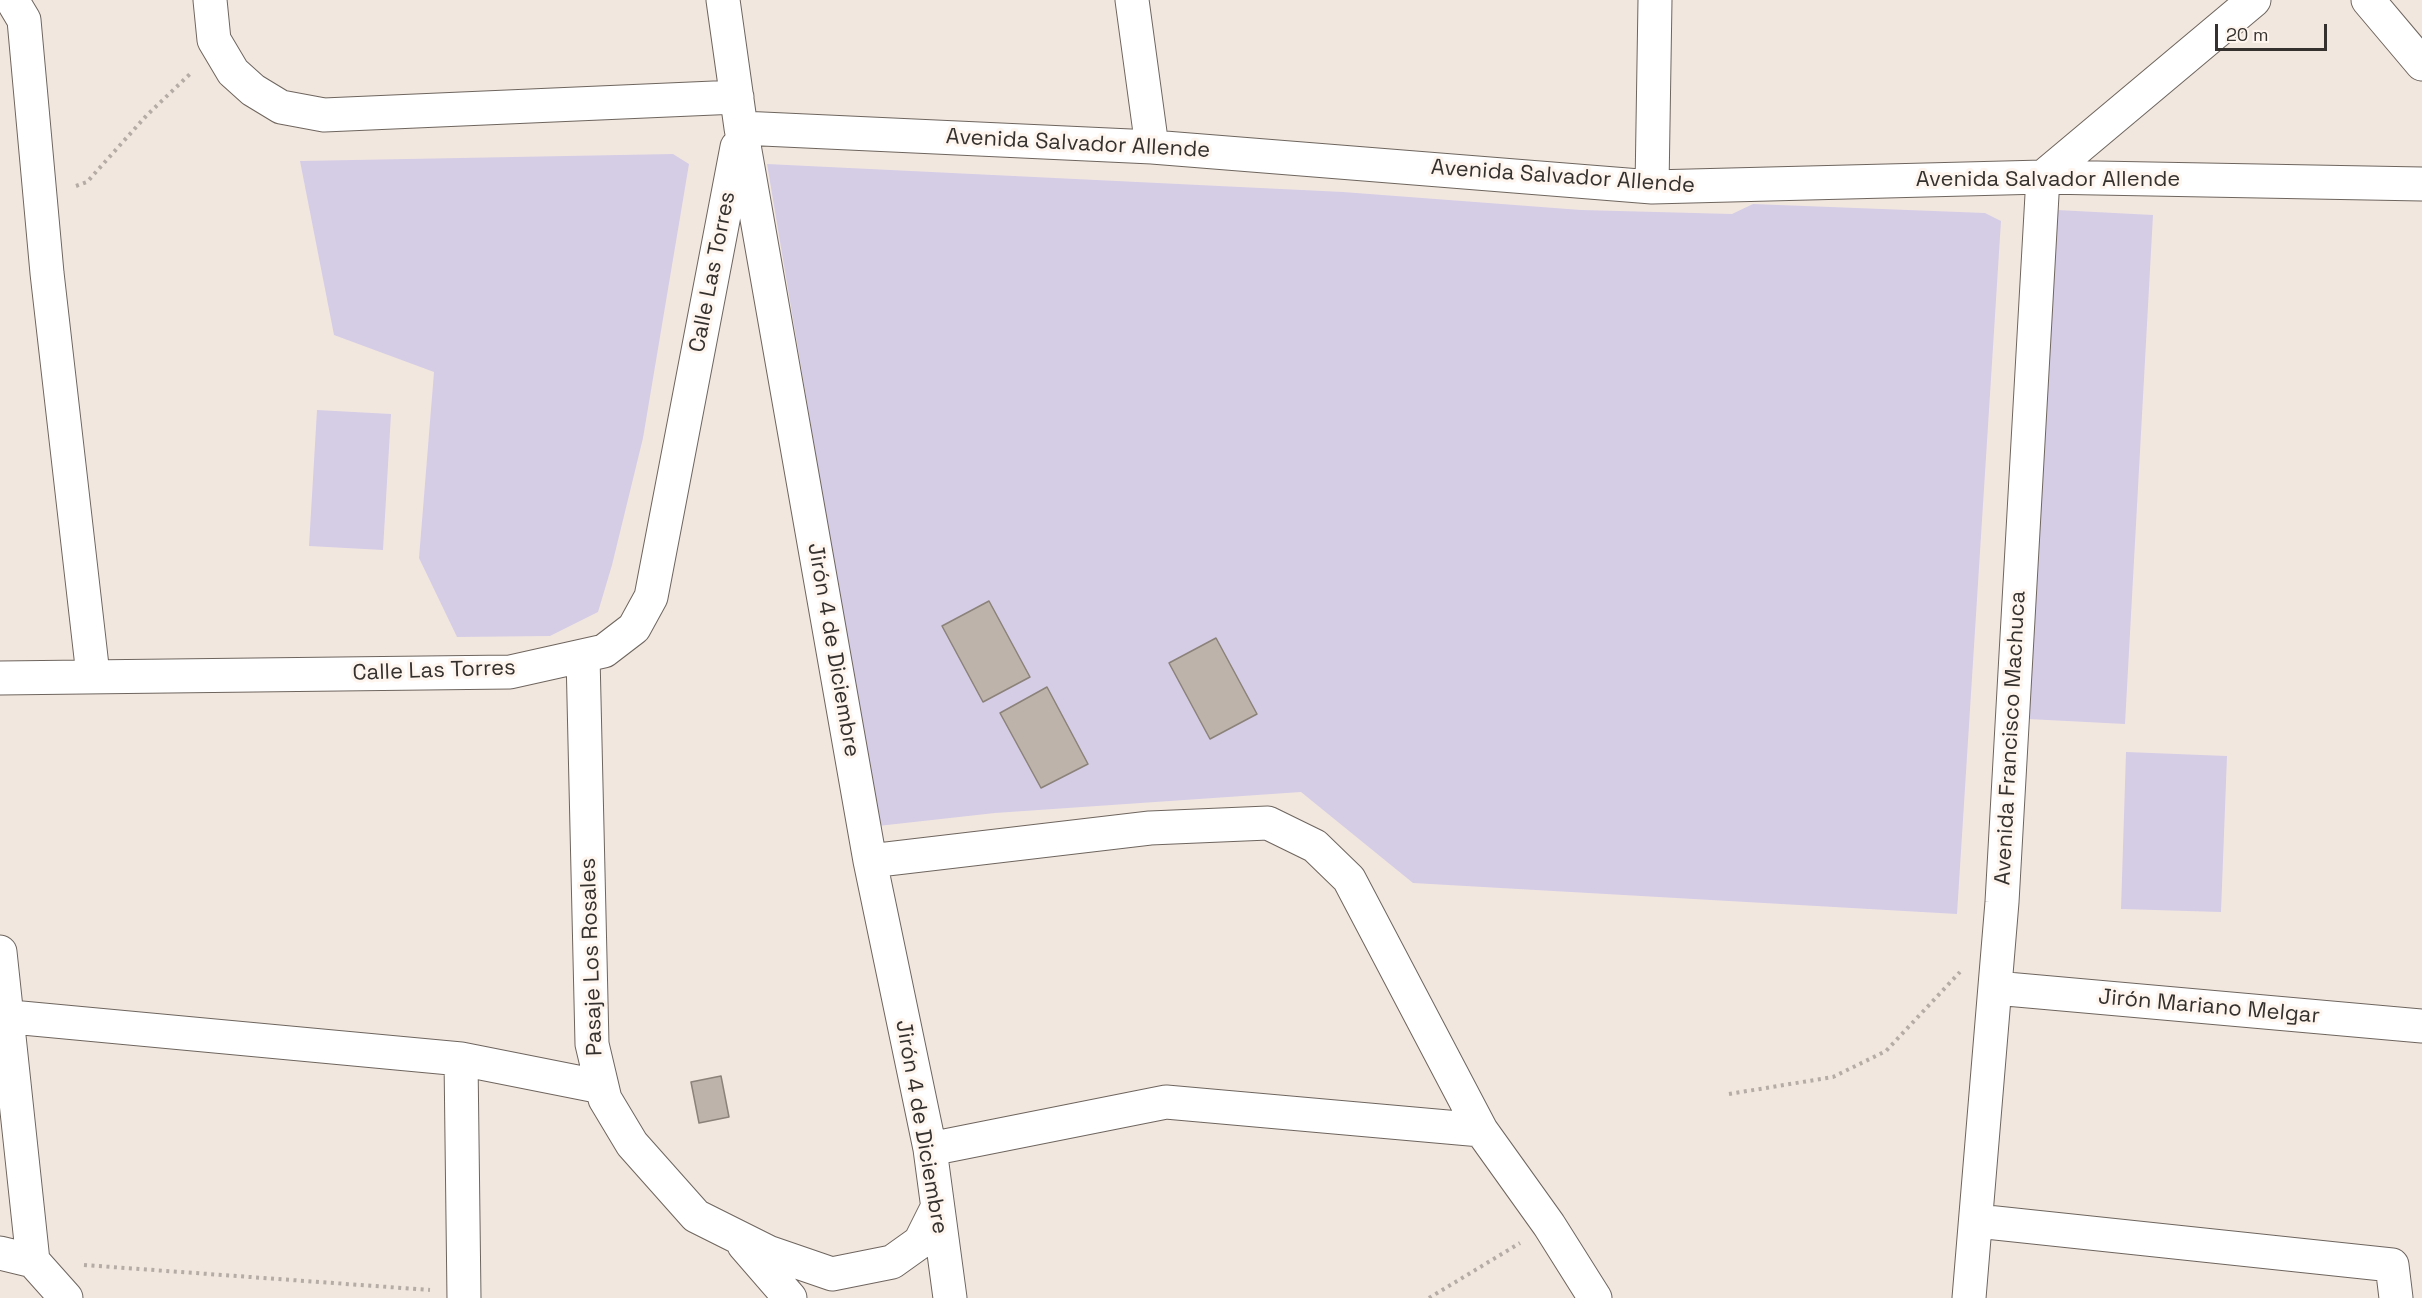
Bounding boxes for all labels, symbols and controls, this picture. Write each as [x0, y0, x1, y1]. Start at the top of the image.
scale bar [2218, 12, 2330, 50]
text: 20 m [2226, 23, 2269, 46]
street label: Avenida Salvador Allende [945, 124, 1211, 164]
street label: Avenida Salvador Allende [1430, 155, 1696, 199]
street label: Avenida Salvador Allende [1916, 167, 2180, 193]
street label: Calle Las Torres [684, 189, 742, 355]
street label: Jirón 4 de Diciembre [801, 541, 865, 759]
street label: Avenida Francisco Machuca [1990, 590, 2032, 886]
street label: Calle Las Torres [352, 655, 516, 687]
street label: Pasaje Los Rosales [575, 857, 609, 1057]
street label: Jirón Mariano Melgar [2097, 984, 2321, 1030]
street label: Jirón 4 de Diciembre [889, 1018, 953, 1236]

